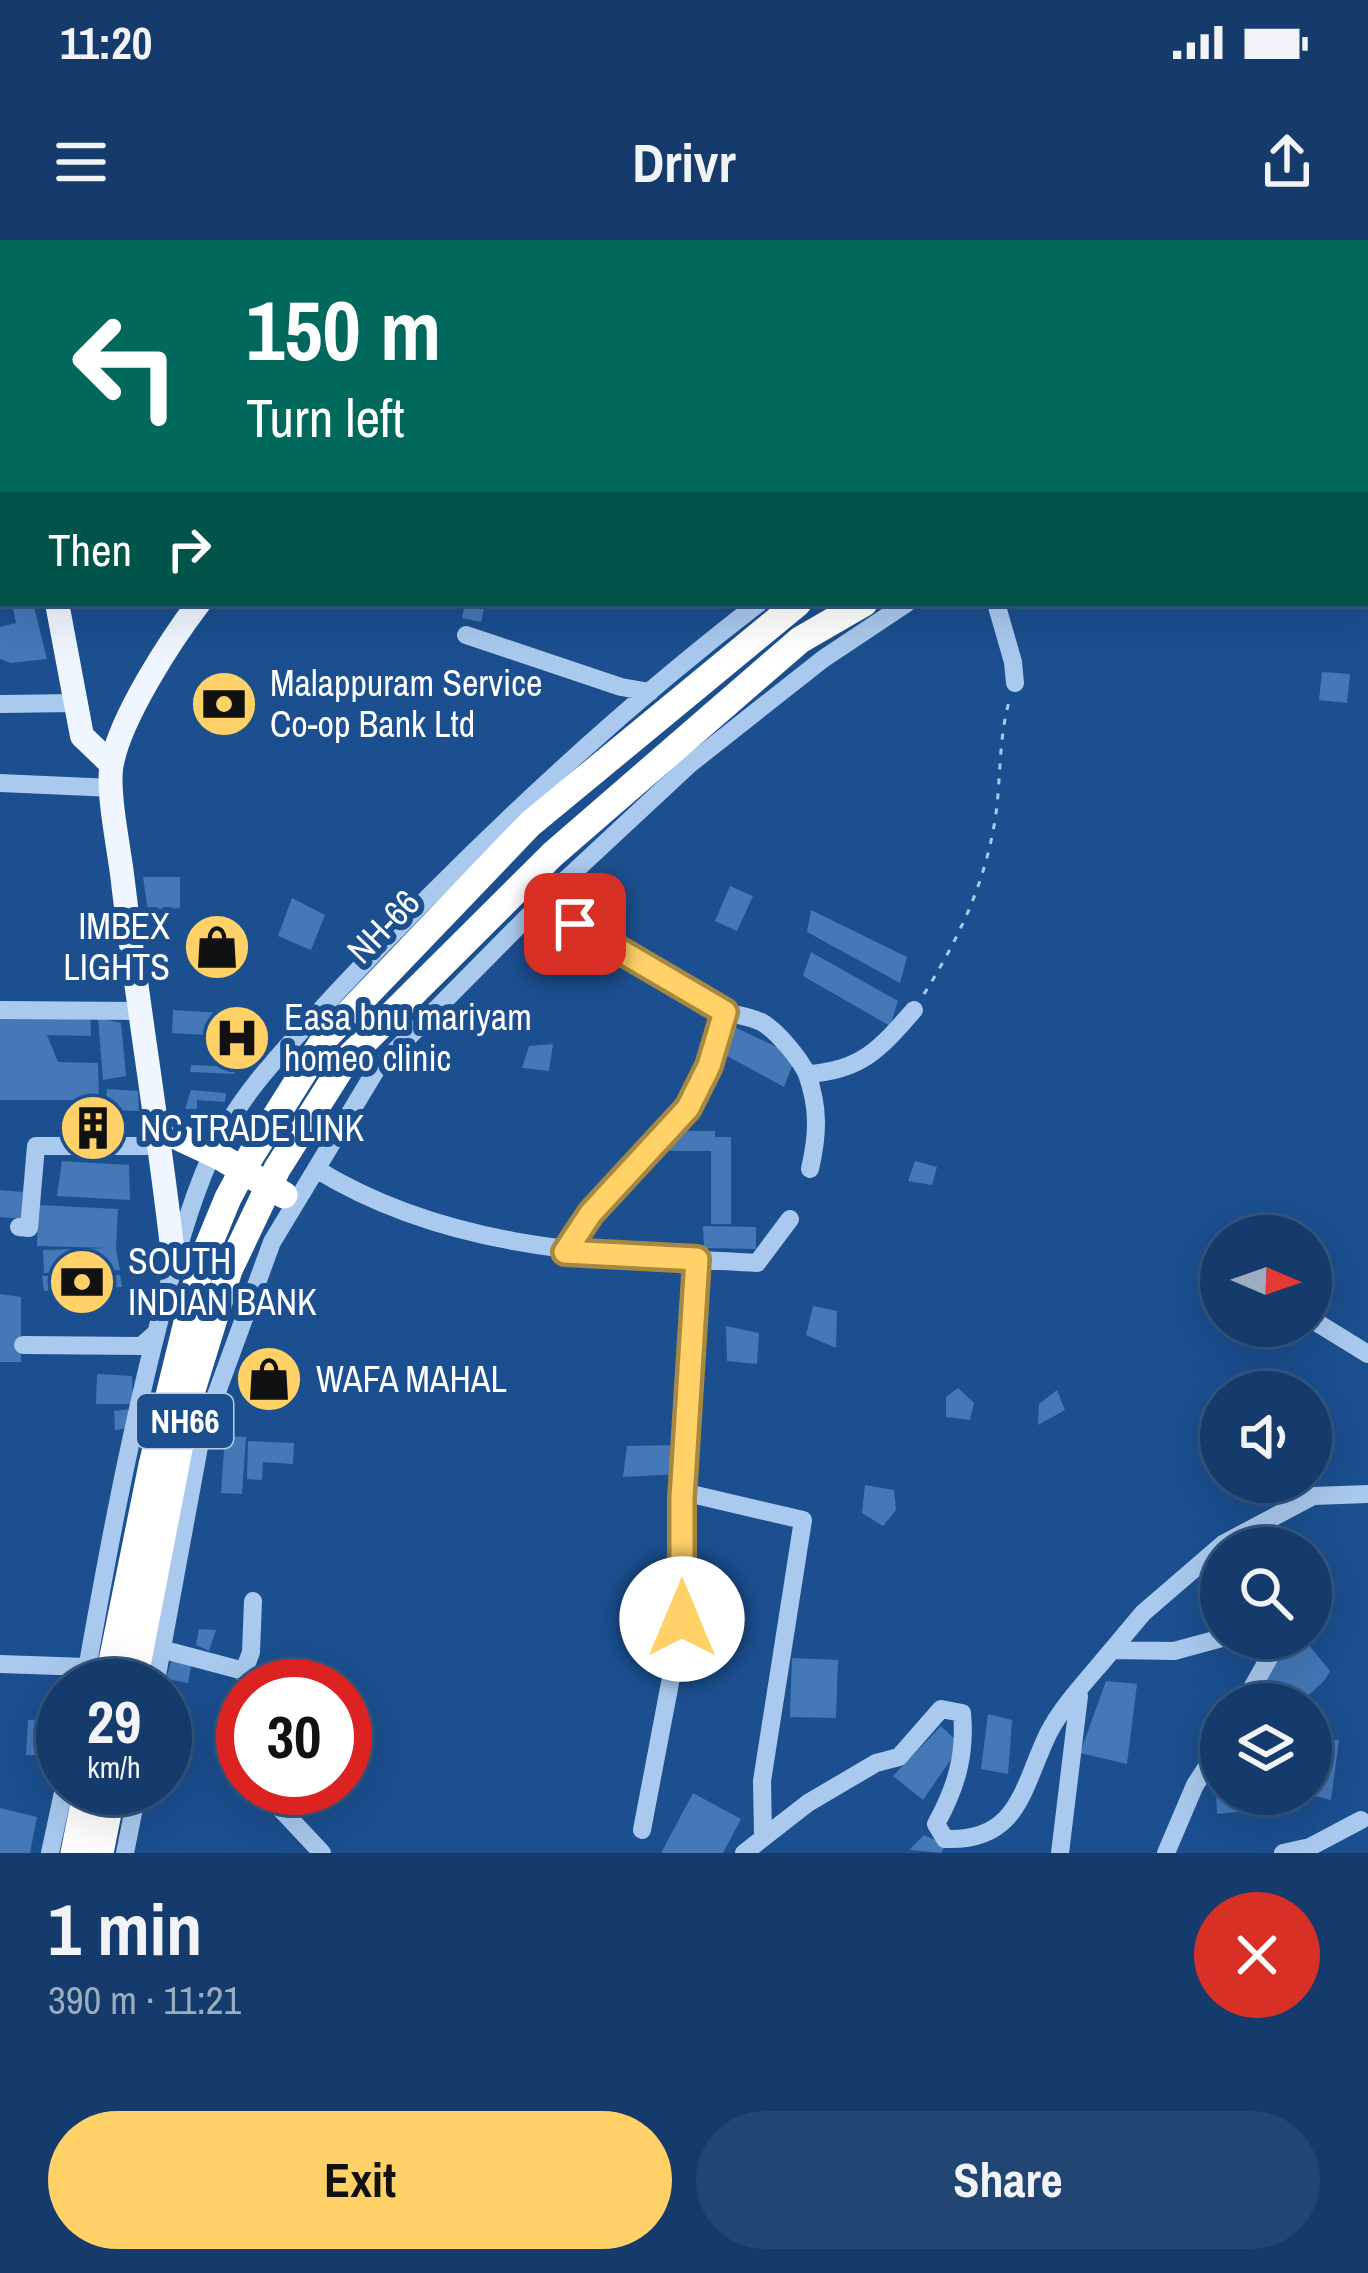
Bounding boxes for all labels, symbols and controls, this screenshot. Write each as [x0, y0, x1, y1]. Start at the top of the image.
text: 11:20 [60, 12, 152, 73]
text: Drivr [632, 126, 736, 199]
icon: menu [48, 129, 114, 195]
icon: share [1254, 129, 1320, 195]
text: 150 m [246, 273, 441, 386]
icon: left [48, 288, 204, 444]
text: Turn left [246, 381, 405, 454]
icon: right [156, 516, 222, 582]
text: Then [48, 519, 132, 580]
place label: Malappuram Service Co-op Bank Ltd [270, 659, 542, 748]
bank icon: Malappuram Service Co-op Bank Ltd [189, 669, 259, 739]
pin [524, 873, 626, 975]
street label: NH-66 [336, 879, 430, 973]
icon: arrive [542, 891, 608, 957]
place label: IMBEX LIGHTS [63, 902, 170, 991]
shop icon: IMBEX LIGHTS [182, 912, 252, 982]
place label: Easa bnu mariyam homeo clinic [284, 993, 532, 1082]
hospital icon: Easa bnu mariyam homeo clinic [202, 1003, 272, 1073]
building icon: NC TRADE LINK [58, 1093, 128, 1163]
place label: NC TRADE LINK [140, 1104, 365, 1152]
north arrow [1200, 1215, 1332, 1347]
map controls [1200, 1215, 1332, 1815]
place label: SOUTH INDIAN BANK [128, 1237, 317, 1326]
bank icon: SOUTH INDIAN BANK [47, 1247, 117, 1317]
shop icon: WAFA MAHAL [234, 1344, 304, 1414]
place label: WAFA MAHAL [316, 1355, 507, 1403]
button: sound [1200, 1371, 1332, 1503]
road number: NH66 [137, 1394, 233, 1448]
button: search [1200, 1527, 1332, 1659]
position arrow [619, 1556, 745, 1682]
speed limit sign: 30 [216, 1659, 372, 1815]
text: 29 [87, 1681, 141, 1762]
button: layers [1200, 1683, 1332, 1815]
text: km/h [87, 1747, 141, 1787]
text: 1 min [48, 1880, 202, 1977]
button: close [1194, 1892, 1320, 2018]
text: 390 m · 11:21 [48, 1974, 241, 2026]
button: Exit [48, 2111, 672, 2249]
button: Share [696, 2111, 1320, 2249]

